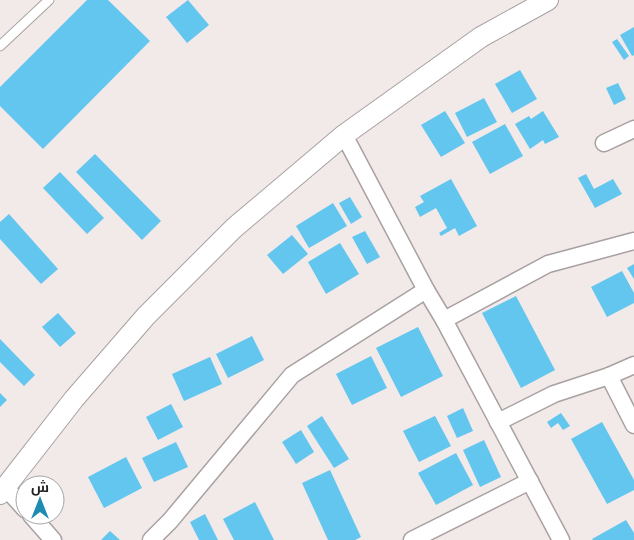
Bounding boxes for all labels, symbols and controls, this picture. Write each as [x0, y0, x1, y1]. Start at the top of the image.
north arrow [15, 475, 65, 525]
text: ش [31, 478, 49, 496]

